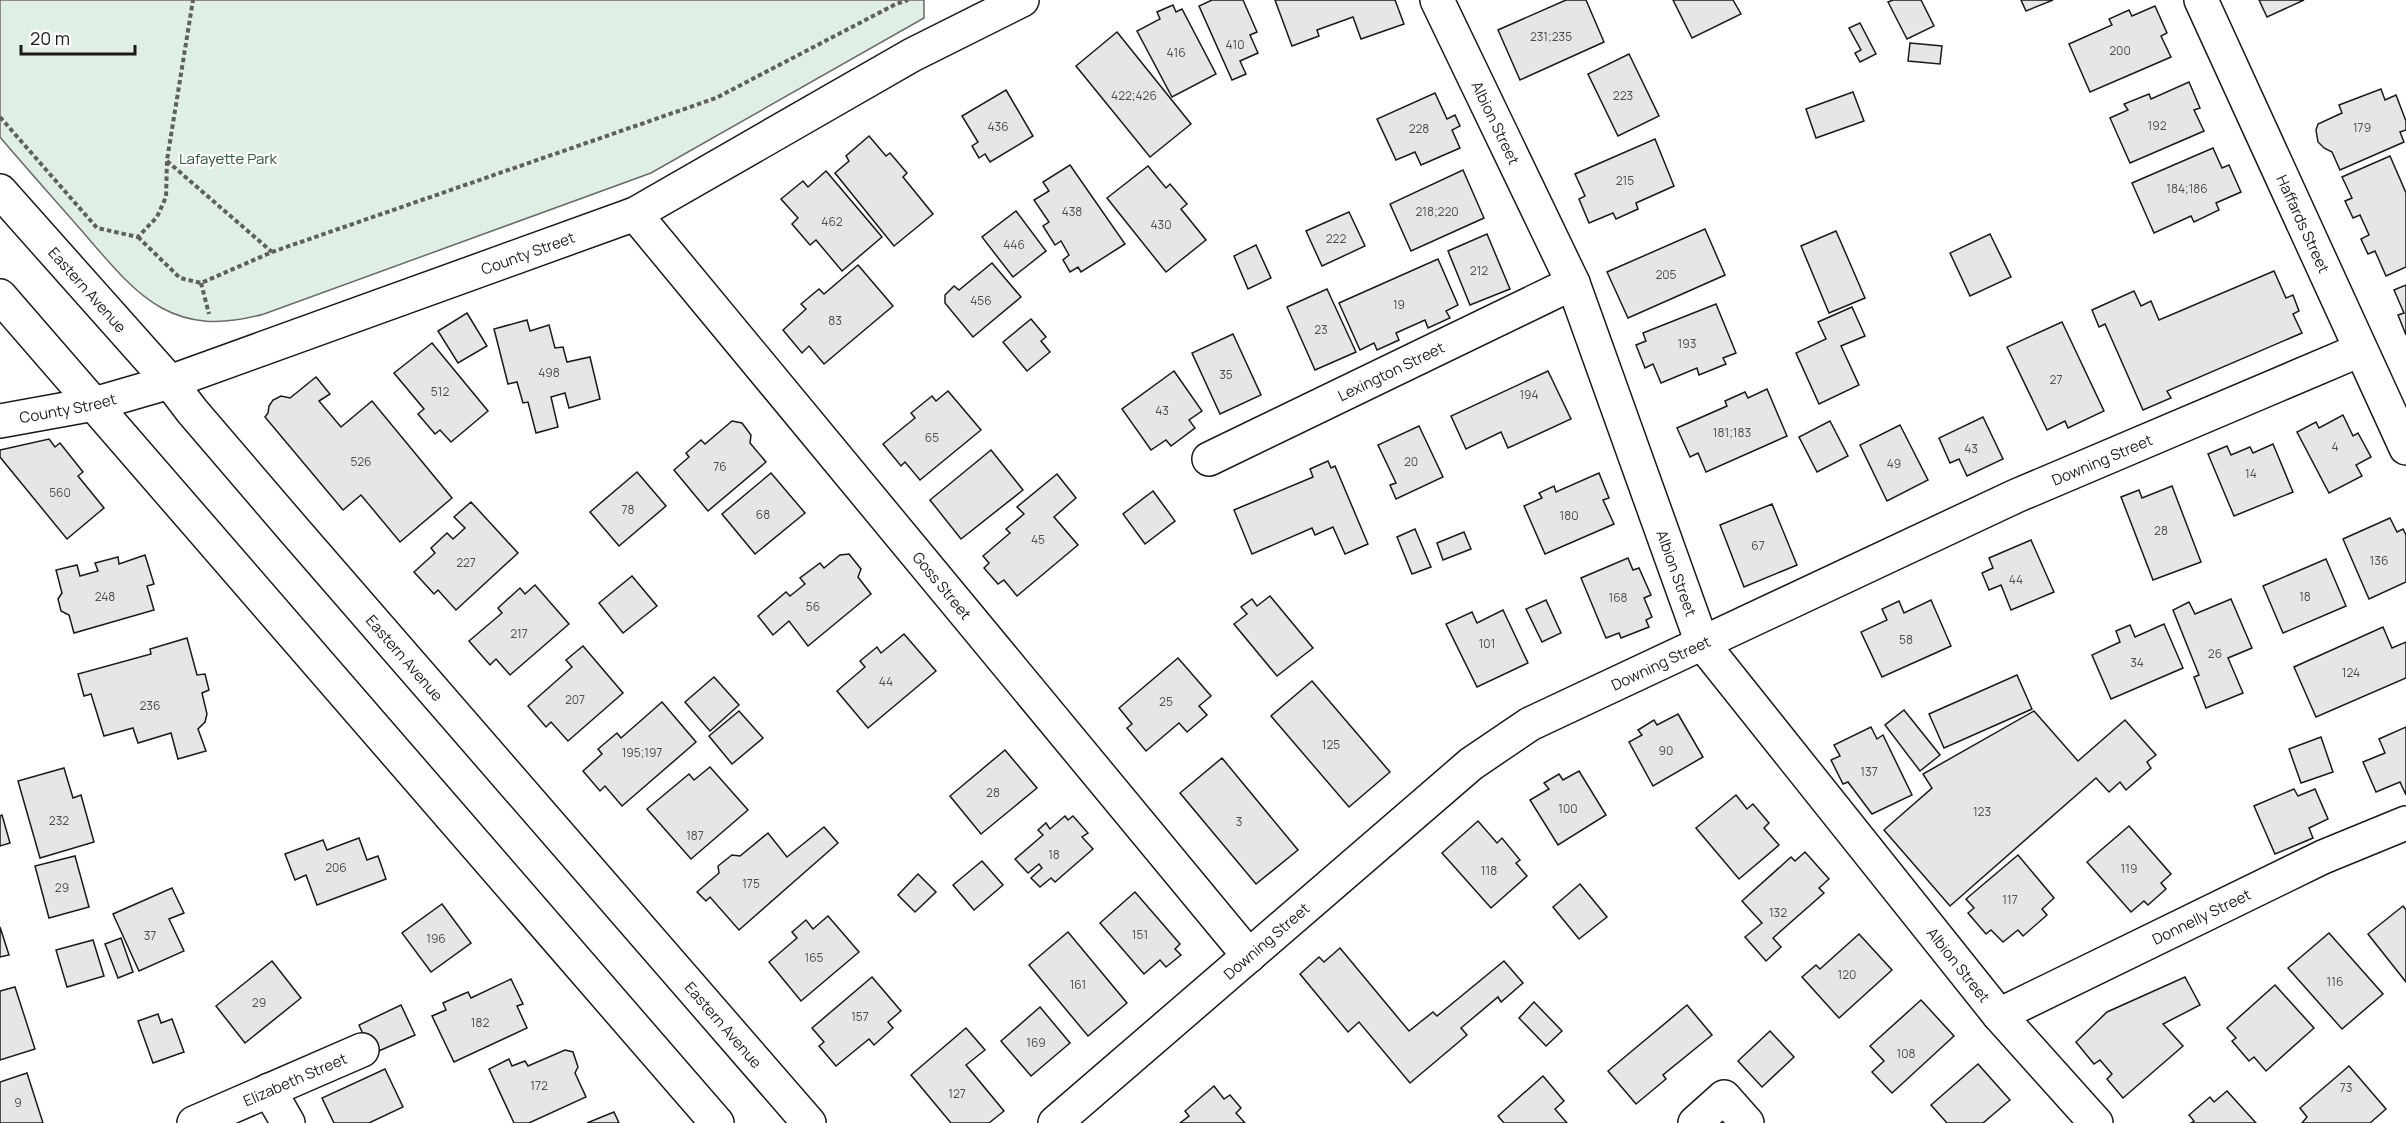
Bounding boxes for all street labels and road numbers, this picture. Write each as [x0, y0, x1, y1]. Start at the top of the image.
street label: Albion Street [1467, 77, 1525, 168]
street label: Haffards Street [2272, 171, 2335, 276]
street label: County Street [478, 226, 578, 279]
street label: Eastern Avenue [44, 242, 132, 337]
street label: Lexington Street [1334, 336, 1448, 406]
street label: County Street [18, 388, 119, 428]
street label: Downing Street [2048, 429, 2156, 490]
street label: Albion Street [1652, 527, 1702, 619]
street label: Goss Street [908, 547, 977, 624]
street label: Eastern Avenue [362, 610, 448, 706]
street label: Downing Street [1607, 630, 1714, 695]
street label: Donnelly Street [2148, 883, 2254, 949]
street label: Downing Street [1219, 898, 1314, 984]
street label: Albion Street [1922, 923, 1995, 1007]
street label: Eastern Avenue [680, 977, 767, 1072]
street label: Elizabeth Street [240, 1047, 350, 1111]

